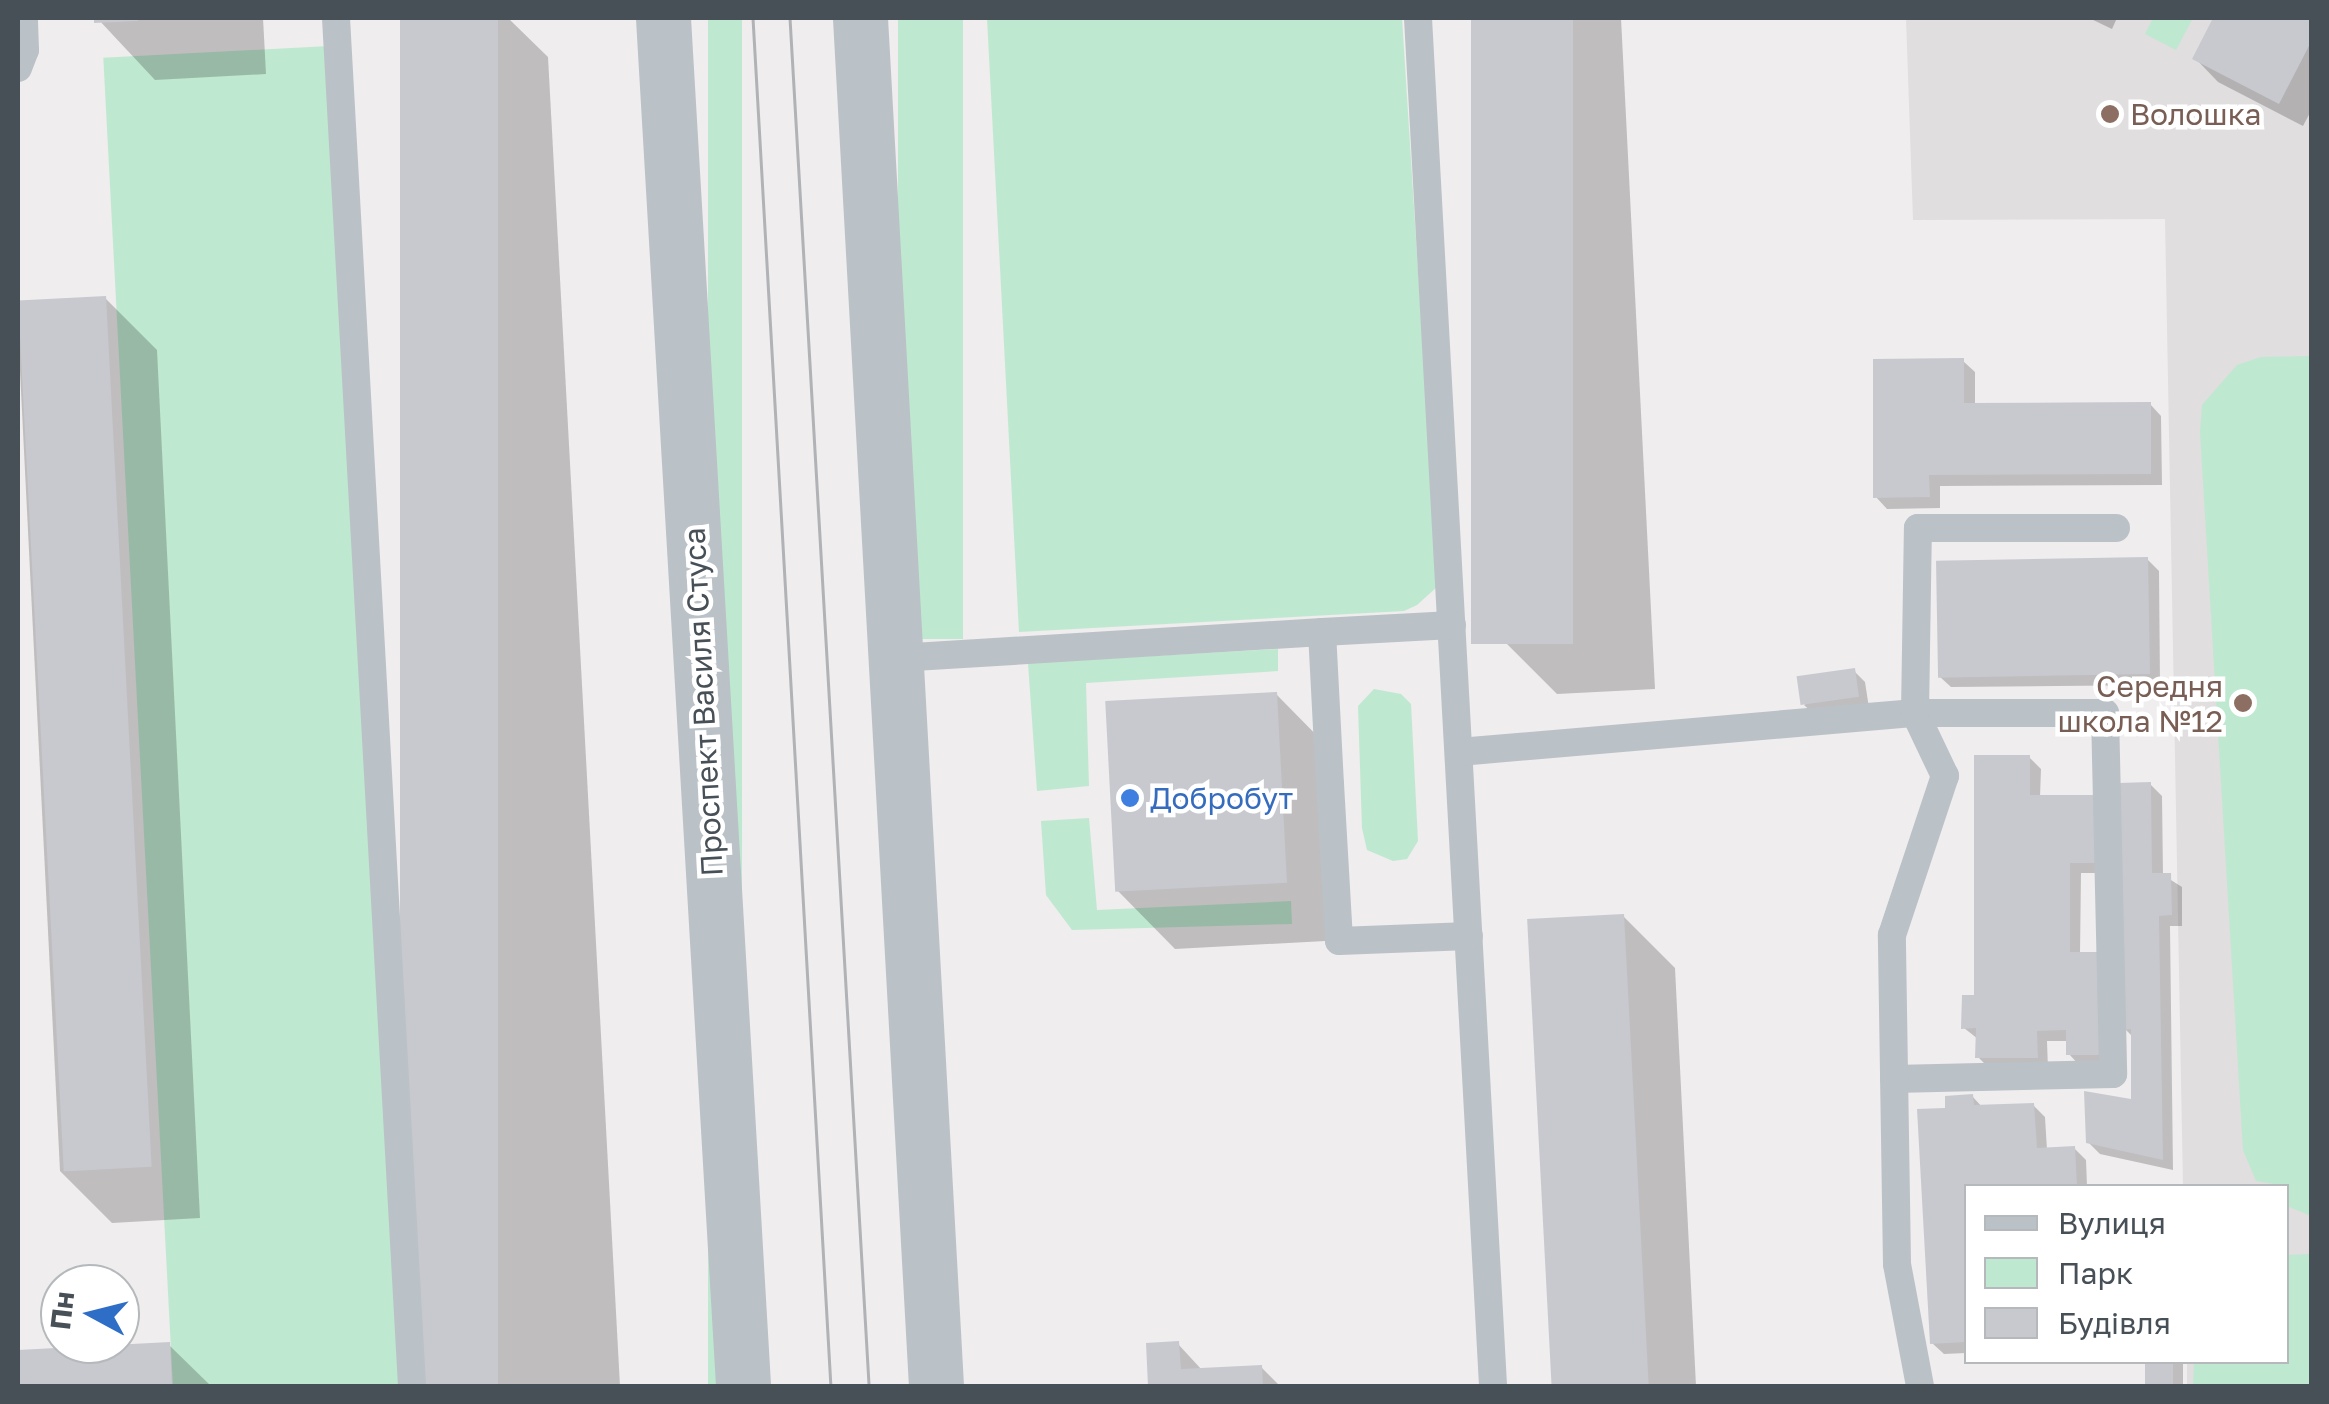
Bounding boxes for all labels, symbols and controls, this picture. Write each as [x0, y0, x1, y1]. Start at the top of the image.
place label: Волошка [2130, 96, 2262, 132]
marker: Волошка [2099, 103, 2121, 125]
street label: Проспект Василя Стуса [676, 527, 730, 877]
place label: Середня школа №12 [2058, 668, 2223, 738]
marker: Середня школа №12 [2232, 692, 2254, 714]
place label: Добробут [1150, 780, 1293, 816]
marker: Добробут [1119, 787, 1141, 809]
legend [1964, 1184, 2289, 1364]
text: Вулиця [2058, 1205, 2166, 1241]
text: Парк [2058, 1255, 2133, 1291]
north arrow [40, 1264, 140, 1364]
text: Пн [43, 1290, 80, 1331]
text: Будівля [2058, 1305, 2171, 1341]

